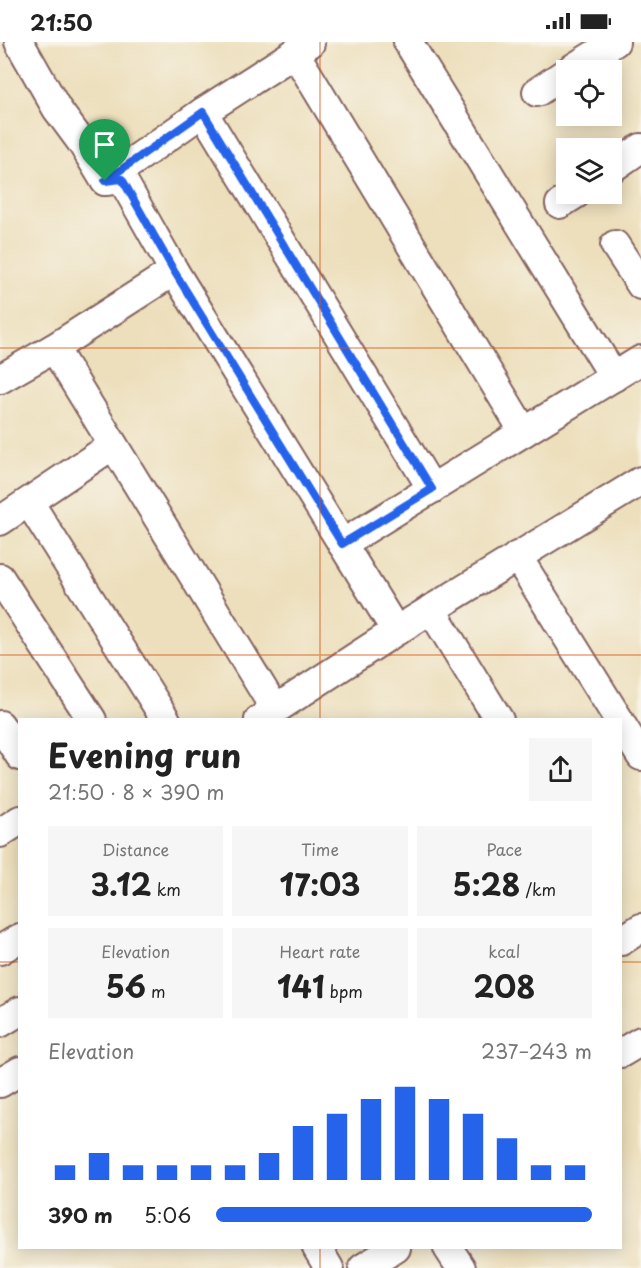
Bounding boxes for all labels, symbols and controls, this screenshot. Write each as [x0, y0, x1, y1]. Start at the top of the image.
text: 21:50 [30, 5, 93, 38]
map controls [556, 60, 622, 204]
button: locate [556, 60, 622, 126]
pin [79, 119, 130, 181]
icon: arrive [88, 128, 121, 161]
button: layers [556, 138, 622, 204]
text: Evening run [48, 729, 241, 779]
button: share [529, 738, 592, 801]
text: 21:50 · 8 × 390 m [48, 777, 224, 807]
text: Distance [102, 837, 169, 861]
text: Time [301, 837, 339, 861]
text: Pace [486, 837, 522, 861]
text: 3.12 [91, 861, 152, 906]
text: 17:03 [279, 861, 361, 906]
text: 5:28 [452, 861, 520, 906]
text: km [152, 877, 181, 901]
text: /km [520, 877, 556, 901]
text: Elevation [101, 939, 170, 963]
text: Heart rate [280, 939, 360, 963]
text: kcal [488, 939, 520, 963]
text: 56 [106, 963, 146, 1008]
text: 141 [277, 963, 325, 1008]
text: 208 [473, 963, 535, 1008]
text: m [146, 979, 166, 1003]
text: bpm [325, 979, 363, 1003]
text: Elevation [48, 1036, 134, 1066]
text: 237–243 m [481, 1036, 592, 1066]
text: 390 m [48, 1200, 113, 1230]
text: 5:06 [144, 1200, 191, 1230]

